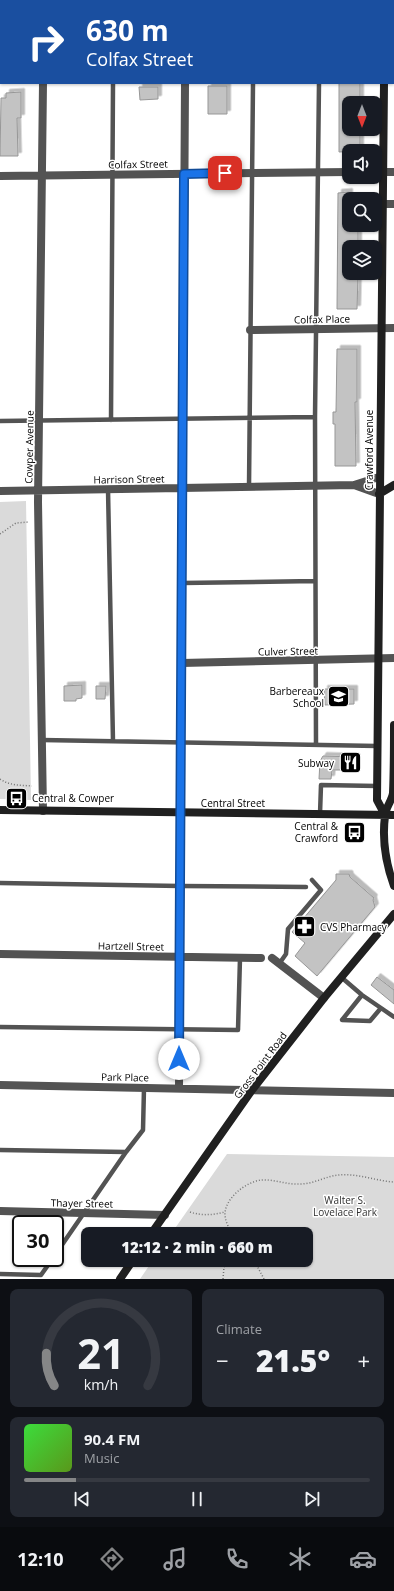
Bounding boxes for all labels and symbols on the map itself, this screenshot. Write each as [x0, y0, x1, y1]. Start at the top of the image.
north arrow [342, 96, 382, 136]
street label: Colfax Street [108, 156, 168, 172]
pin [208, 156, 242, 190]
street label: Colfax Place [294, 312, 351, 326]
street label: Crawford Avenue [362, 409, 376, 490]
street label: Cowper Avenue [21, 410, 37, 484]
street label: Harrison Street [93, 471, 165, 487]
street label: Culver Street [258, 643, 319, 659]
place label: Barbereaux School [270, 684, 325, 710]
school or university icon: Barbereaux School [326, 684, 352, 710]
restaurant icon: Subway [337, 750, 363, 776]
place label: Subway [298, 756, 335, 770]
bus stop icon: Central & Cowper [4, 785, 30, 811]
place label: Central & Cowper [32, 791, 114, 805]
street label: Central Street [201, 796, 266, 810]
place label: Central & Crawford [294, 819, 339, 845]
bus stop icon: Central & Crawford [341, 819, 367, 845]
pharmacy icon: CVS Pharmacy [291, 914, 317, 940]
place label: CVS Pharmacy [320, 920, 388, 934]
street label: Hartzell Street [98, 938, 165, 954]
street label: Gross Point Road [230, 1029, 290, 1101]
position arrow [158, 1038, 200, 1080]
street label: Park Place [101, 1070, 150, 1084]
park label: Walter S. Lovelace Park [313, 1193, 378, 1219]
street label: Thayer Street [51, 1195, 114, 1211]
speed limit sign: 30 [12, 1215, 64, 1267]

